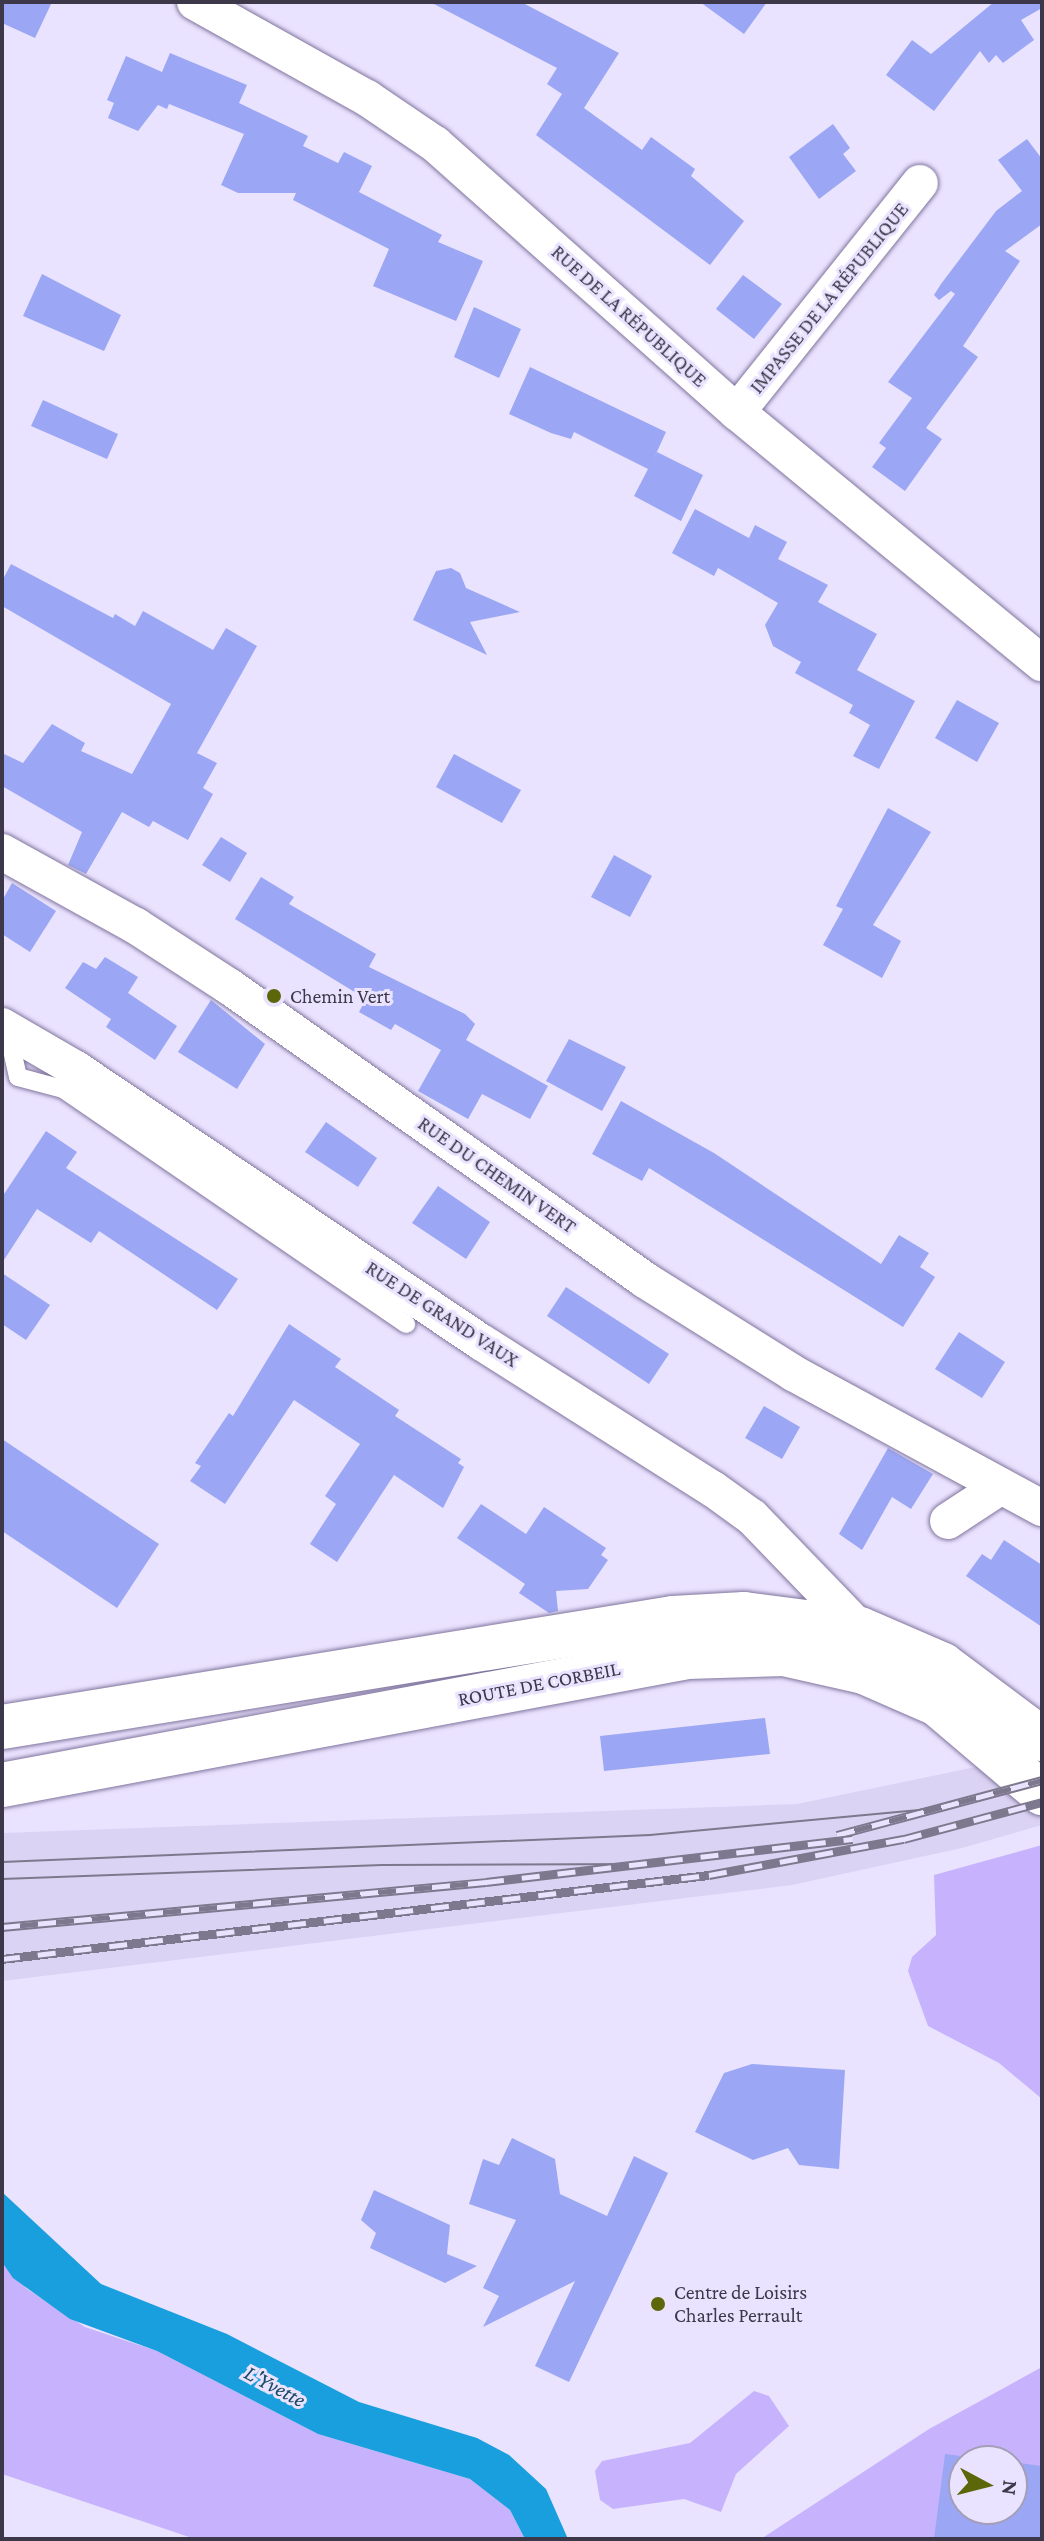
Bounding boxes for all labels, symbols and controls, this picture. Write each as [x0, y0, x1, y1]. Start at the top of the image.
street label: IMPASSE DE LA RÉPUBLIQUE [745, 198, 913, 398]
street label: RUE DE LA RÉPUBLIQUE [546, 240, 712, 392]
place label: Chemin Vert [290, 984, 390, 1008]
marker: Chemin Vert [265, 987, 283, 1005]
street label: RUE DU CHEMIN VERT [413, 1111, 581, 1239]
street label: RUE DE GRAND VAUX [361, 1256, 523, 1372]
street label: ROUTE DE CORBEIL [456, 1657, 622, 1711]
place label: Centre de Loisirs Charles Perrault [674, 2280, 807, 2327]
marker: Centre de Loisirs Charles Perrault [649, 2295, 667, 2313]
water label: L'Yvette [240, 2359, 310, 2413]
north arrow [948, 2445, 1028, 2525]
text: N [997, 2479, 1024, 2497]

